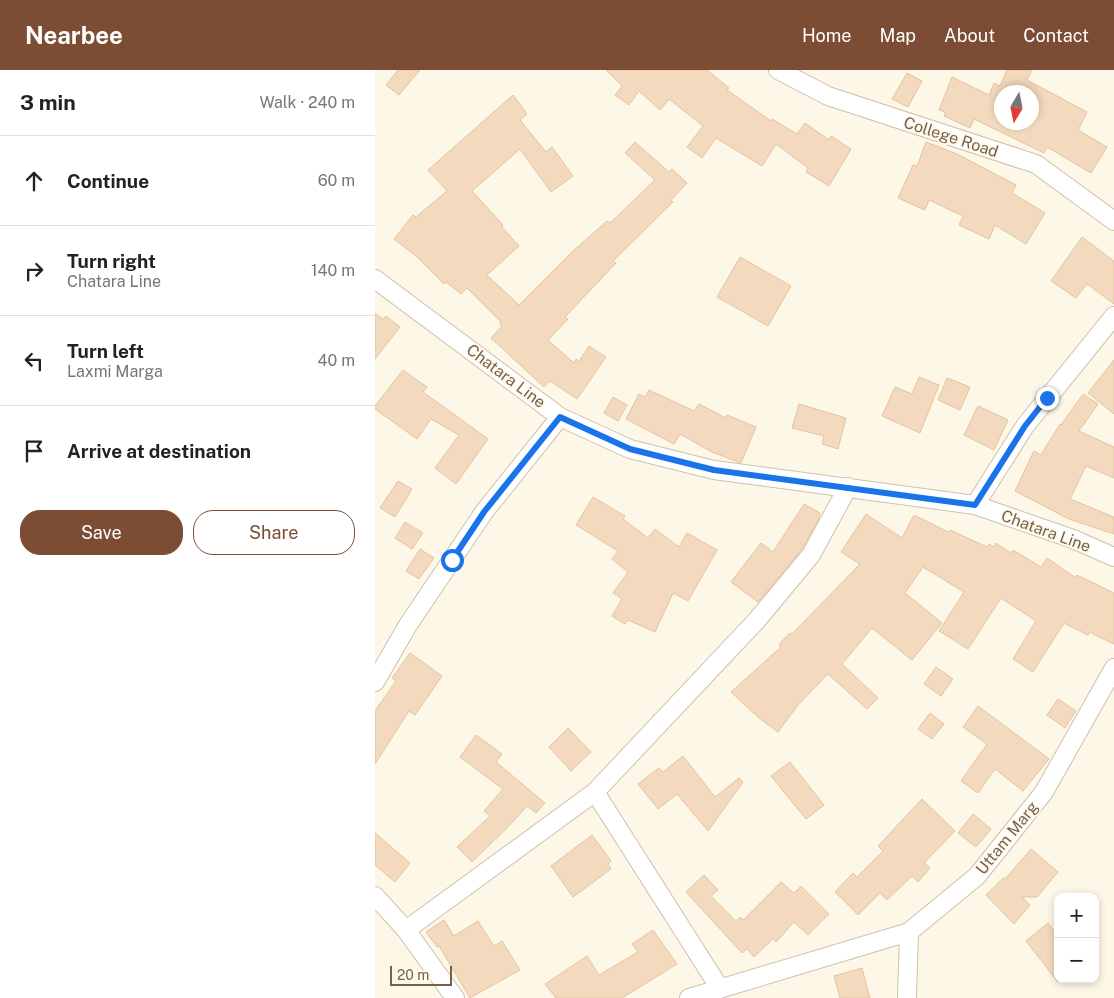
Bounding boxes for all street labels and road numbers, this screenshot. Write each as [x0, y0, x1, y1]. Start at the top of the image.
street label: College Road [901, 113, 1001, 161]
street label: Chatara Line [463, 340, 549, 412]
street label: Chatara Line [999, 506, 1093, 556]
street label: Uttam Marg [972, 798, 1042, 878]

